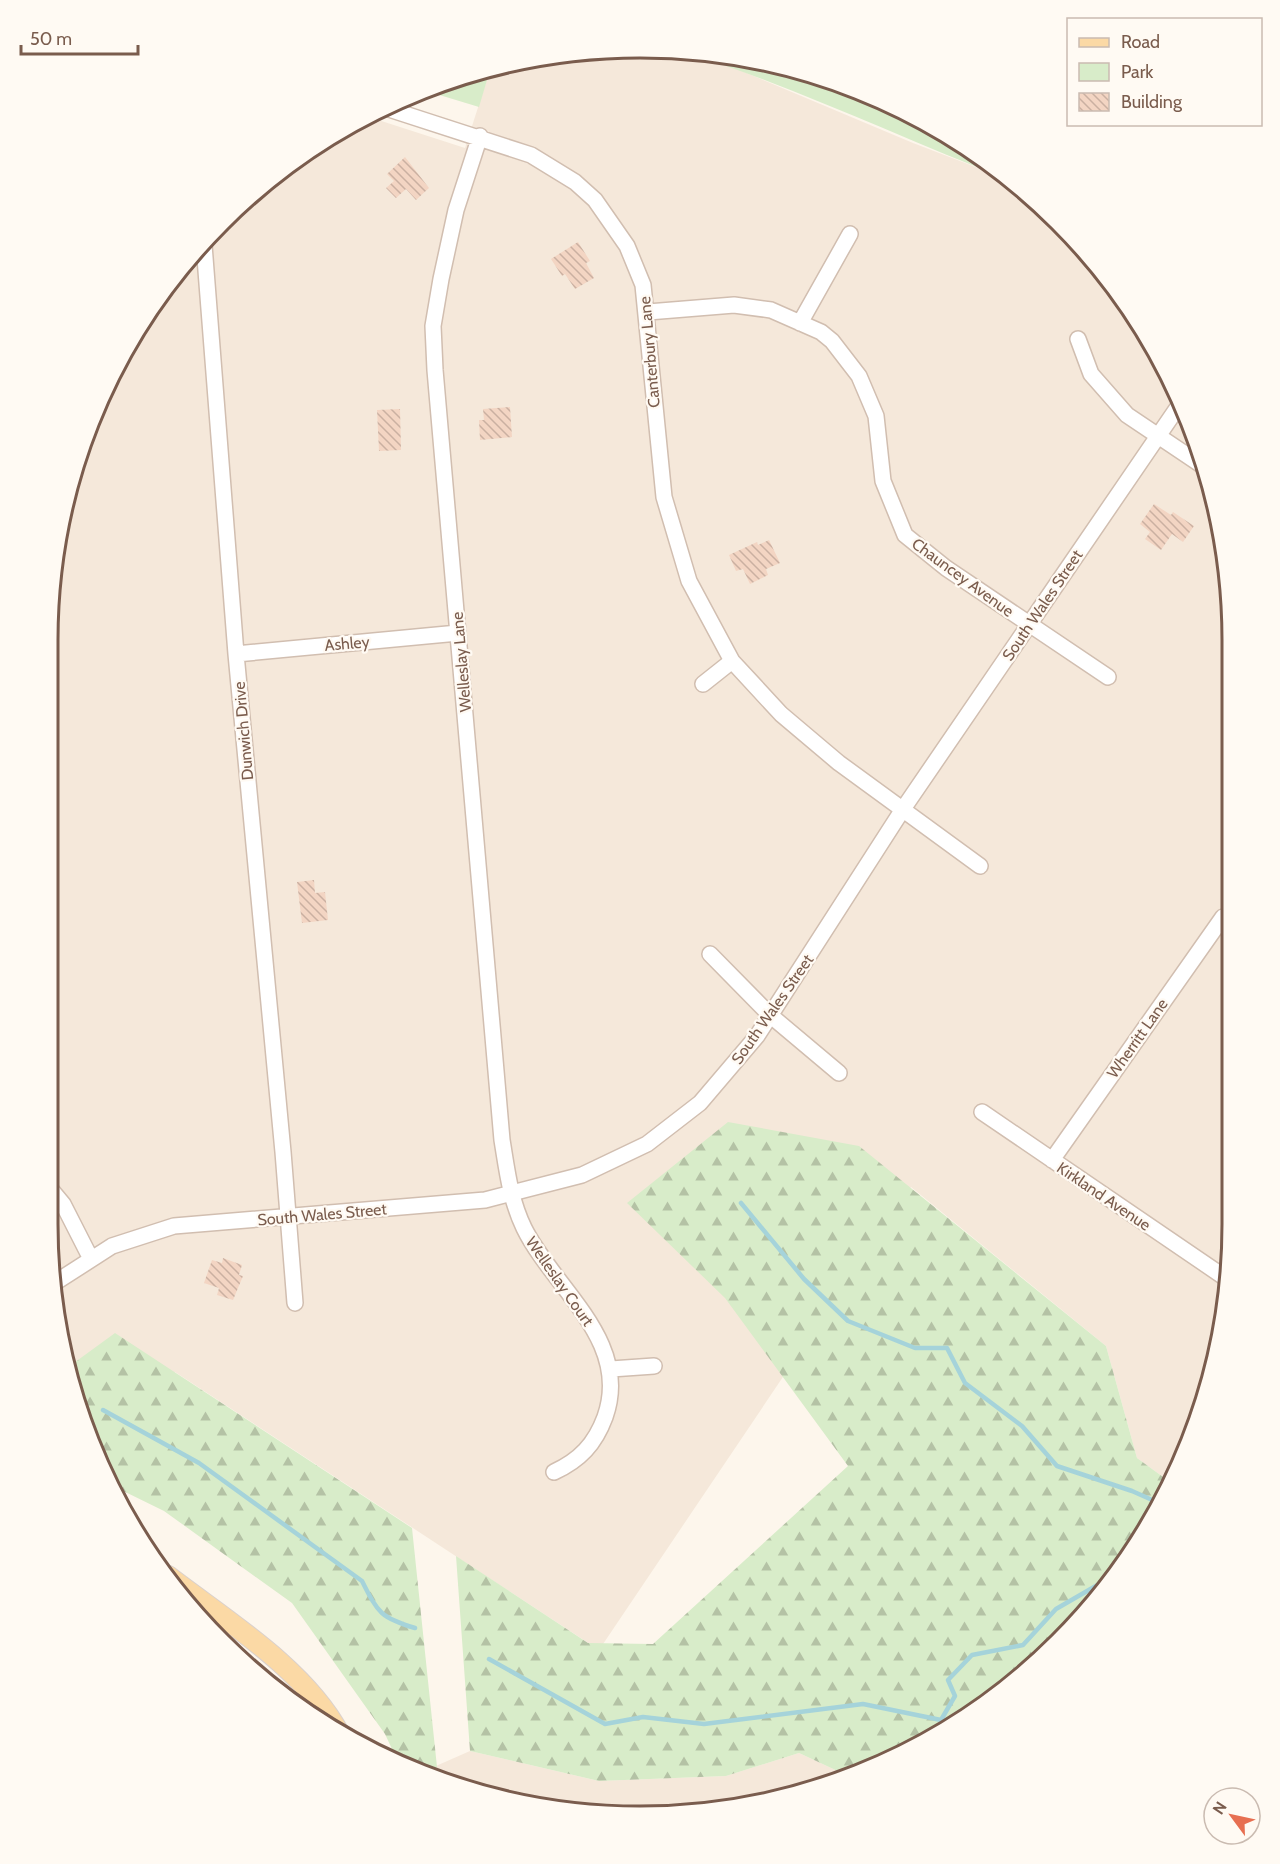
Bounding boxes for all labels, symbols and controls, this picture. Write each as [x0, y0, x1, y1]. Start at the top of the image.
scale bar [21, 18, 138, 56]
legend [1067, 18, 1262, 126]
text: 50 m [30, 28, 72, 50]
text: Road [1121, 31, 1160, 53]
text: Park [1121, 61, 1154, 83]
text: Building [1121, 91, 1183, 113]
street label: Canterbury Lane [635, 295, 664, 408]
street label: Chauncey Avenue [908, 534, 1017, 621]
street label: South Wales Street [998, 546, 1087, 664]
street label: Welleslay Lane [448, 611, 475, 713]
street label: Ashley [324, 632, 370, 655]
street label: Dunwich Drive [230, 681, 257, 781]
street label: South Wales Street [727, 950, 818, 1068]
street label: Wherritt Lane [1103, 995, 1172, 1082]
street label: Kirkland Avenue [1053, 1158, 1154, 1235]
street label: South Wales Street [257, 1199, 388, 1230]
street label: Welleslay Court [522, 1233, 598, 1330]
north arrow [1202, 1786, 1262, 1846]
text: N [1209, 1798, 1231, 1818]

